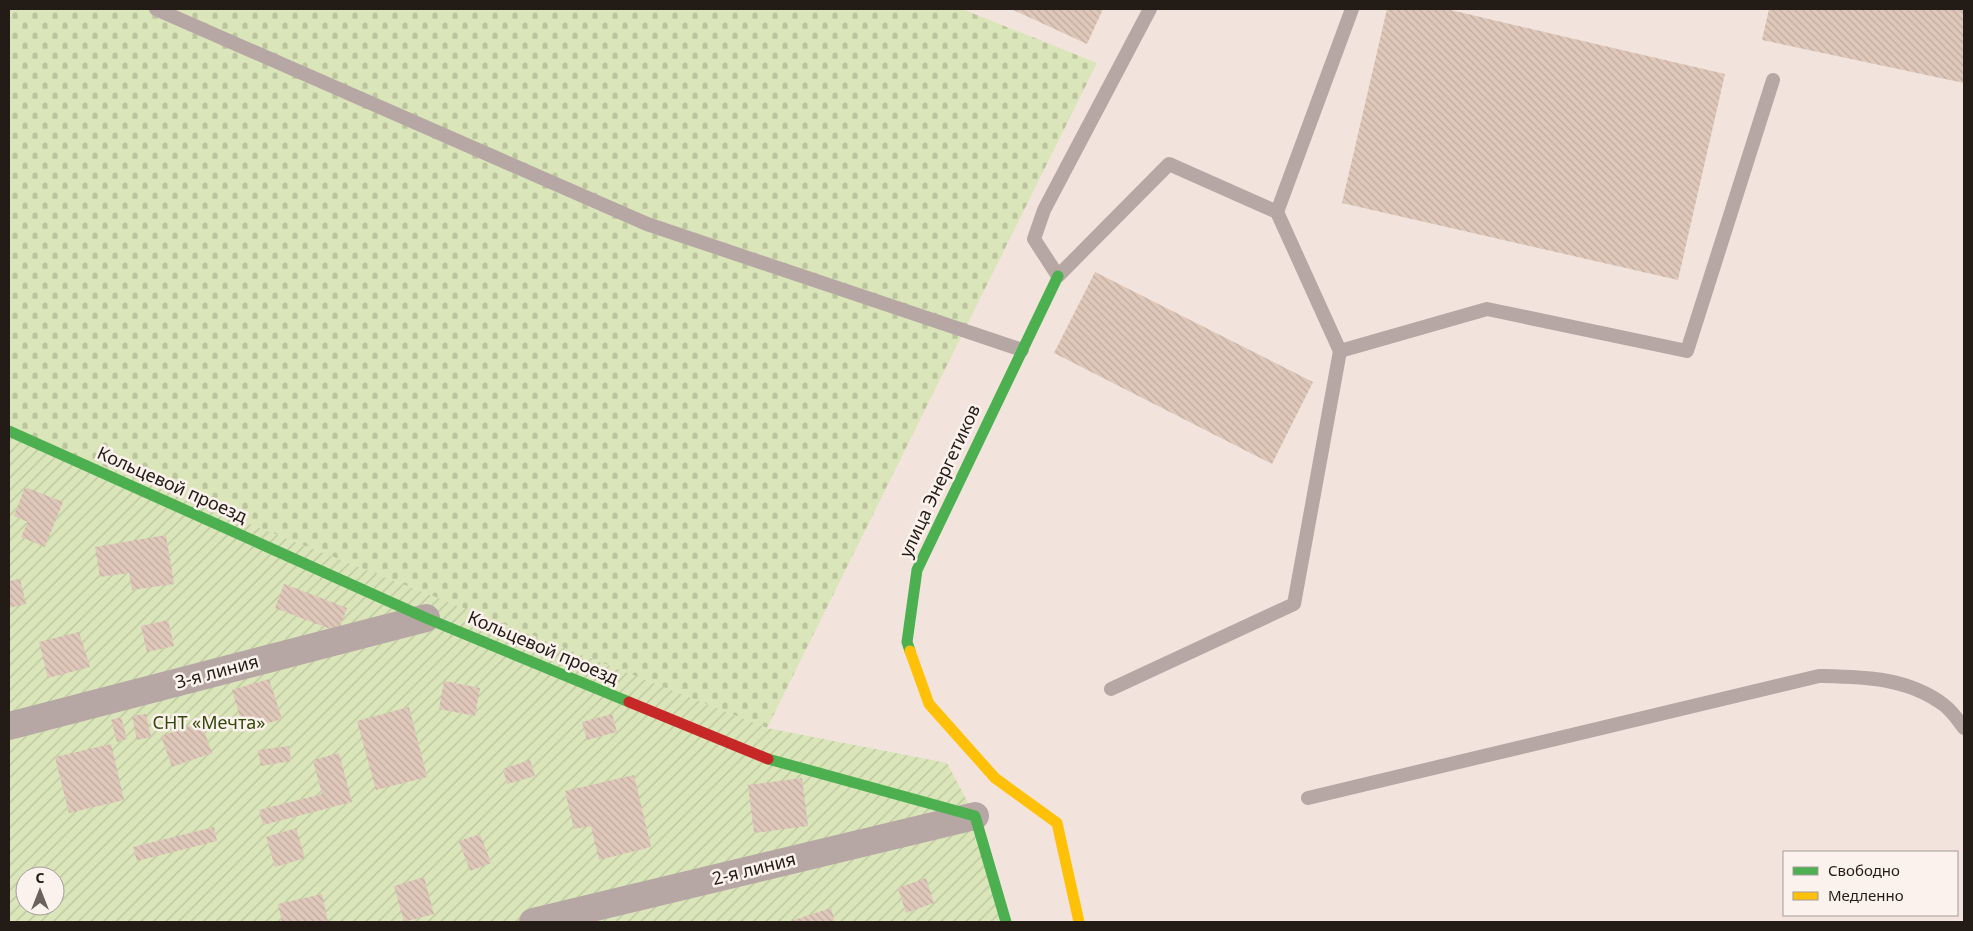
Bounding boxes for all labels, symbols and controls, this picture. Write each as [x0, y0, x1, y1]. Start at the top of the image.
street label: улица Энергетиков [893, 400, 985, 561]
street label: Кольцевой проезд [94, 440, 251, 528]
street label: Кольцевой проезд [464, 604, 623, 690]
street label: 3-я линия [172, 648, 261, 694]
park label: СНТ «Мечта» [153, 710, 265, 734]
street label: 2-я линия [709, 846, 798, 890]
legend [1783, 851, 1958, 916]
text: Свободно [1828, 860, 1900, 880]
north arrow [15, 866, 65, 916]
text: С [35, 868, 45, 887]
text: Медленно [1828, 885, 1904, 905]

